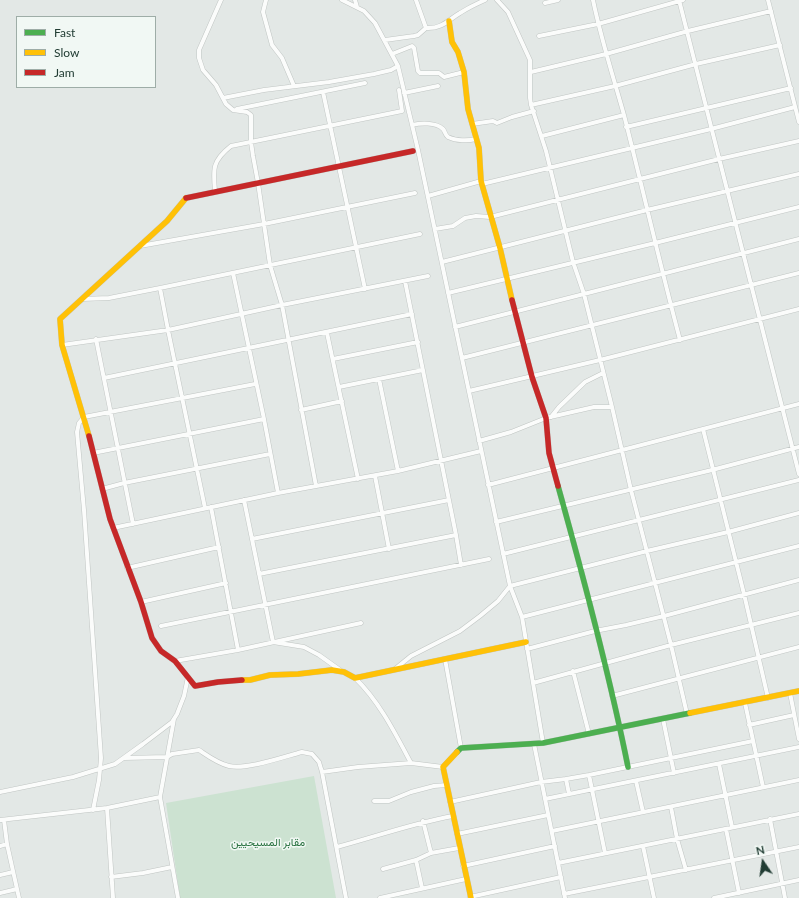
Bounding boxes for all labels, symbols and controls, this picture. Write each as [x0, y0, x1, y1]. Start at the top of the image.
legend [16, 16, 156, 88]
text: Fast [54, 25, 75, 40]
text: Slow [54, 45, 79, 60]
text: Jam [54, 65, 75, 80]
park label: مقابر المسيحيين [231, 835, 305, 849]
north arrow [743, 842, 783, 882]
text: N [755, 843, 766, 857]

